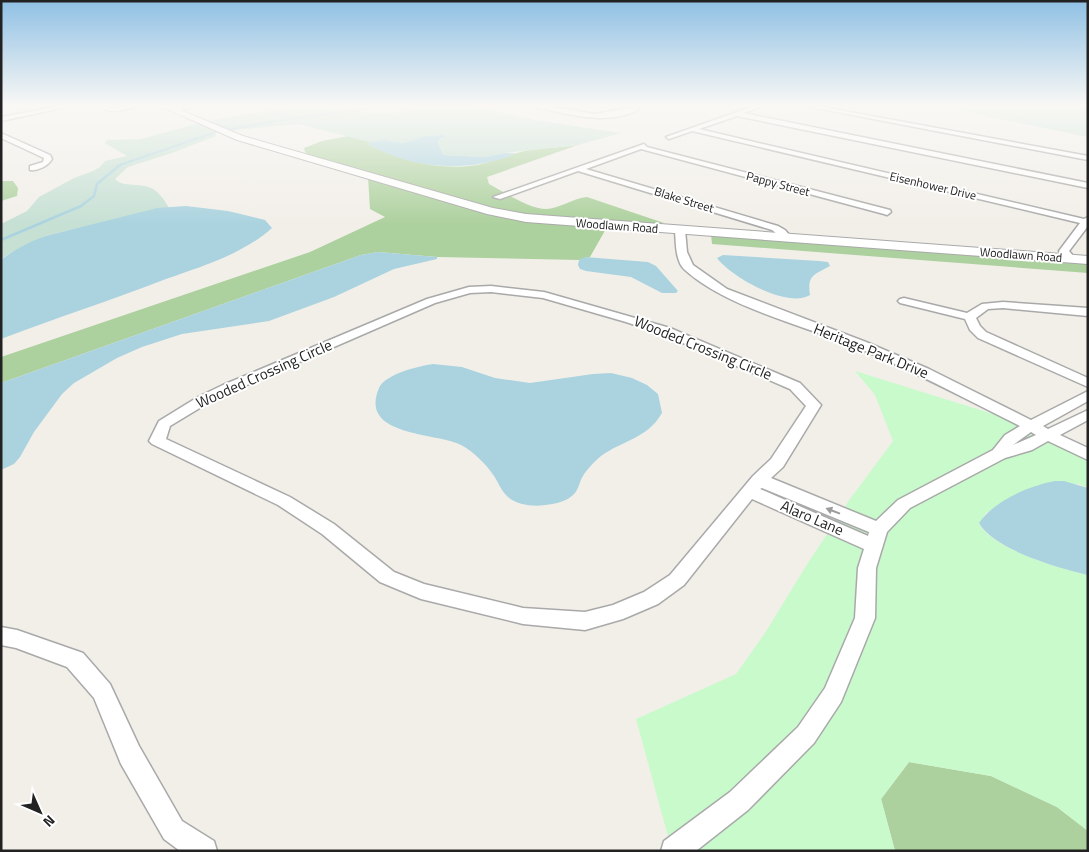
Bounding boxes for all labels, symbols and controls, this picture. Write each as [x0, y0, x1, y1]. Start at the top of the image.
street label: Pappy Street [744, 166, 813, 201]
street label: Eisenhower Drive [888, 166, 978, 205]
street label: Blake Street [652, 181, 717, 218]
street label: Woodlawn Road [575, 213, 659, 238]
street label: Woodlawn Road [979, 242, 1063, 267]
street label: Wooded Crossing Circle [631, 309, 776, 386]
street label: Heritage Park Drive [810, 317, 932, 384]
street label: Wooded Crossing Circle [192, 333, 336, 414]
street label: Alaro Lane [777, 494, 847, 541]
one-way arrow [826, 507, 841, 514]
north arrow [15, 787, 65, 837]
text: N [39, 811, 60, 832]

